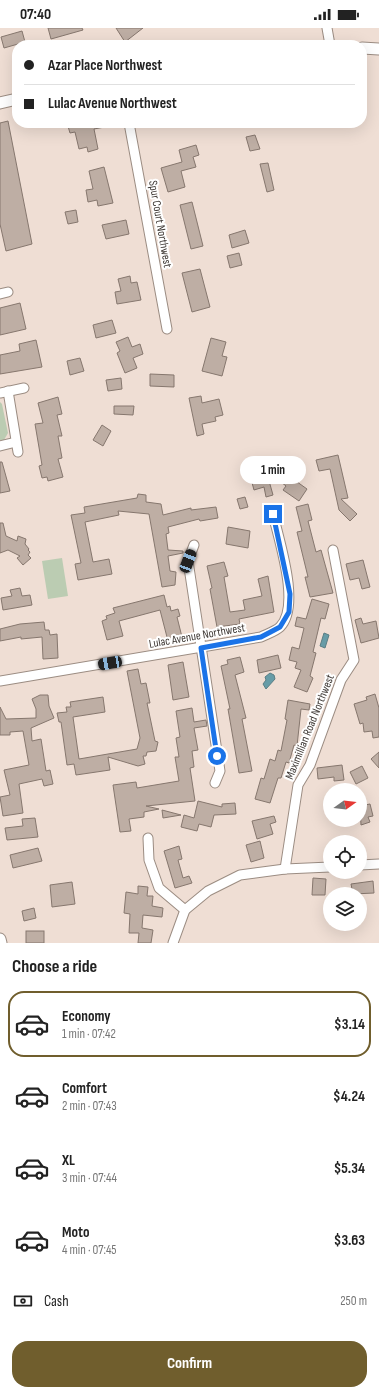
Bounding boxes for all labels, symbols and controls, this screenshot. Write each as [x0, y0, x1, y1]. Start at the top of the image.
text: 07:40 [20, 5, 51, 24]
text: Azar Place Northwest [48, 56, 162, 75]
text: Lulac Avenue Northwest [48, 94, 177, 113]
street label: Spur Court Northwest [145, 179, 175, 269]
callout: 1 min [240, 456, 306, 484]
text: 1 min [261, 462, 285, 478]
route end [264, 505, 282, 523]
car [178, 548, 198, 574]
street label: Lulac Avenue Northwest [148, 620, 247, 652]
car [97, 655, 123, 671]
street label: Maximillian Road Northwest [282, 672, 338, 782]
route start [208, 747, 226, 765]
north arrow [323, 783, 367, 827]
map controls [323, 783, 367, 931]
button: locate [323, 835, 367, 879]
button: layers [323, 887, 367, 931]
text: Choose a ride [12, 956, 97, 977]
icon: car [14, 1006, 50, 1042]
text: Economy [62, 1007, 111, 1026]
text: $3.14 [334, 1015, 365, 1034]
text: 1 min · 07:42 [62, 1026, 116, 1042]
icon: car [14, 1078, 50, 1114]
text: Comfort [62, 1079, 107, 1098]
text: $4.24 [333, 1087, 365, 1106]
text: 2 min · 07:43 [62, 1098, 117, 1114]
icon: car [14, 1150, 50, 1186]
text: XL [62, 1151, 75, 1170]
text: $5.34 [334, 1159, 365, 1178]
text: 3 min · 07:44 [62, 1170, 117, 1186]
icon: car [14, 1222, 50, 1258]
text: Moto [62, 1223, 89, 1242]
text: $3.63 [334, 1231, 365, 1250]
text: 4 min · 07:45 [62, 1242, 117, 1258]
icon: cash [12, 1290, 34, 1312]
text: Cash [44, 1292, 69, 1311]
text: 250 m [340, 1293, 367, 1309]
button: Confirm [12, 1341, 367, 1387]

